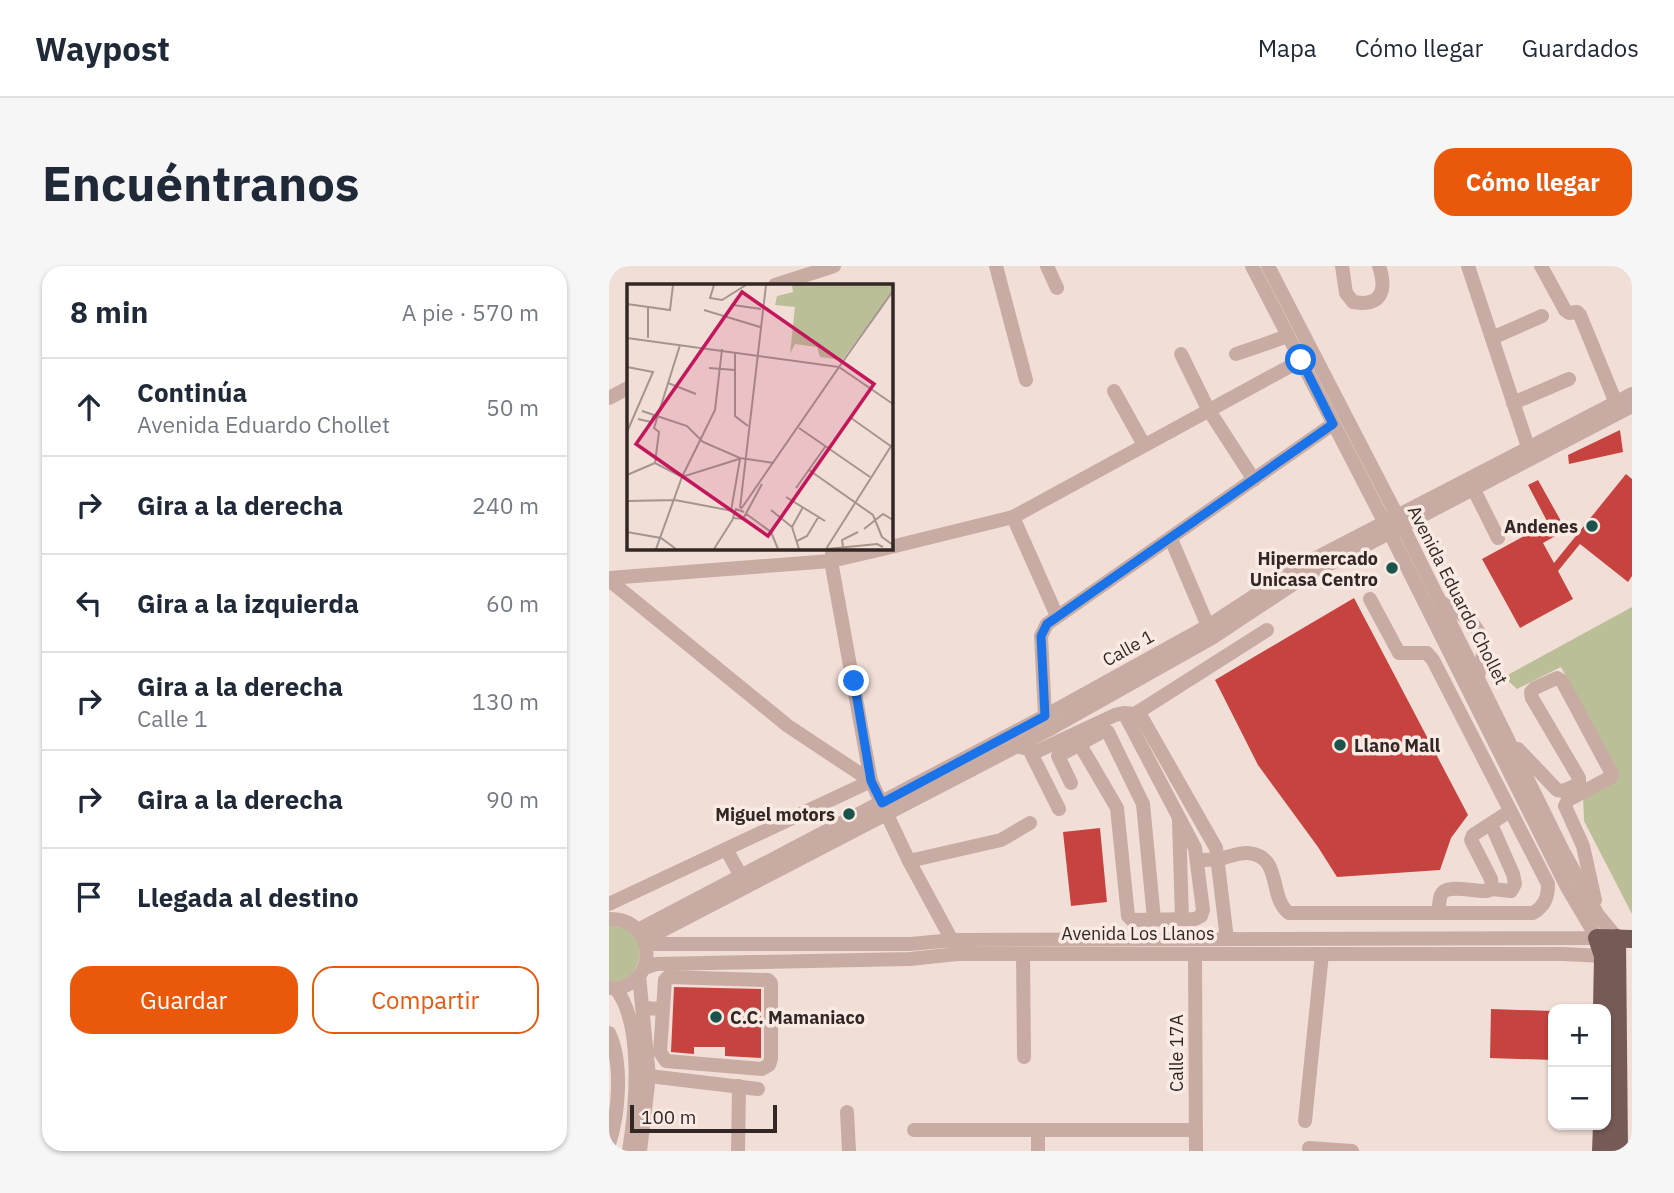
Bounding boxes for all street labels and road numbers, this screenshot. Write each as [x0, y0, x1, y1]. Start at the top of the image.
street label: Avenida Eduardo Chollet [1403, 502, 1513, 688]
street label: Calle 1 [1098, 625, 1158, 671]
street label: Avenida Los Llanos [1061, 922, 1215, 945]
street label: Calle 17A [1165, 1014, 1188, 1092]

